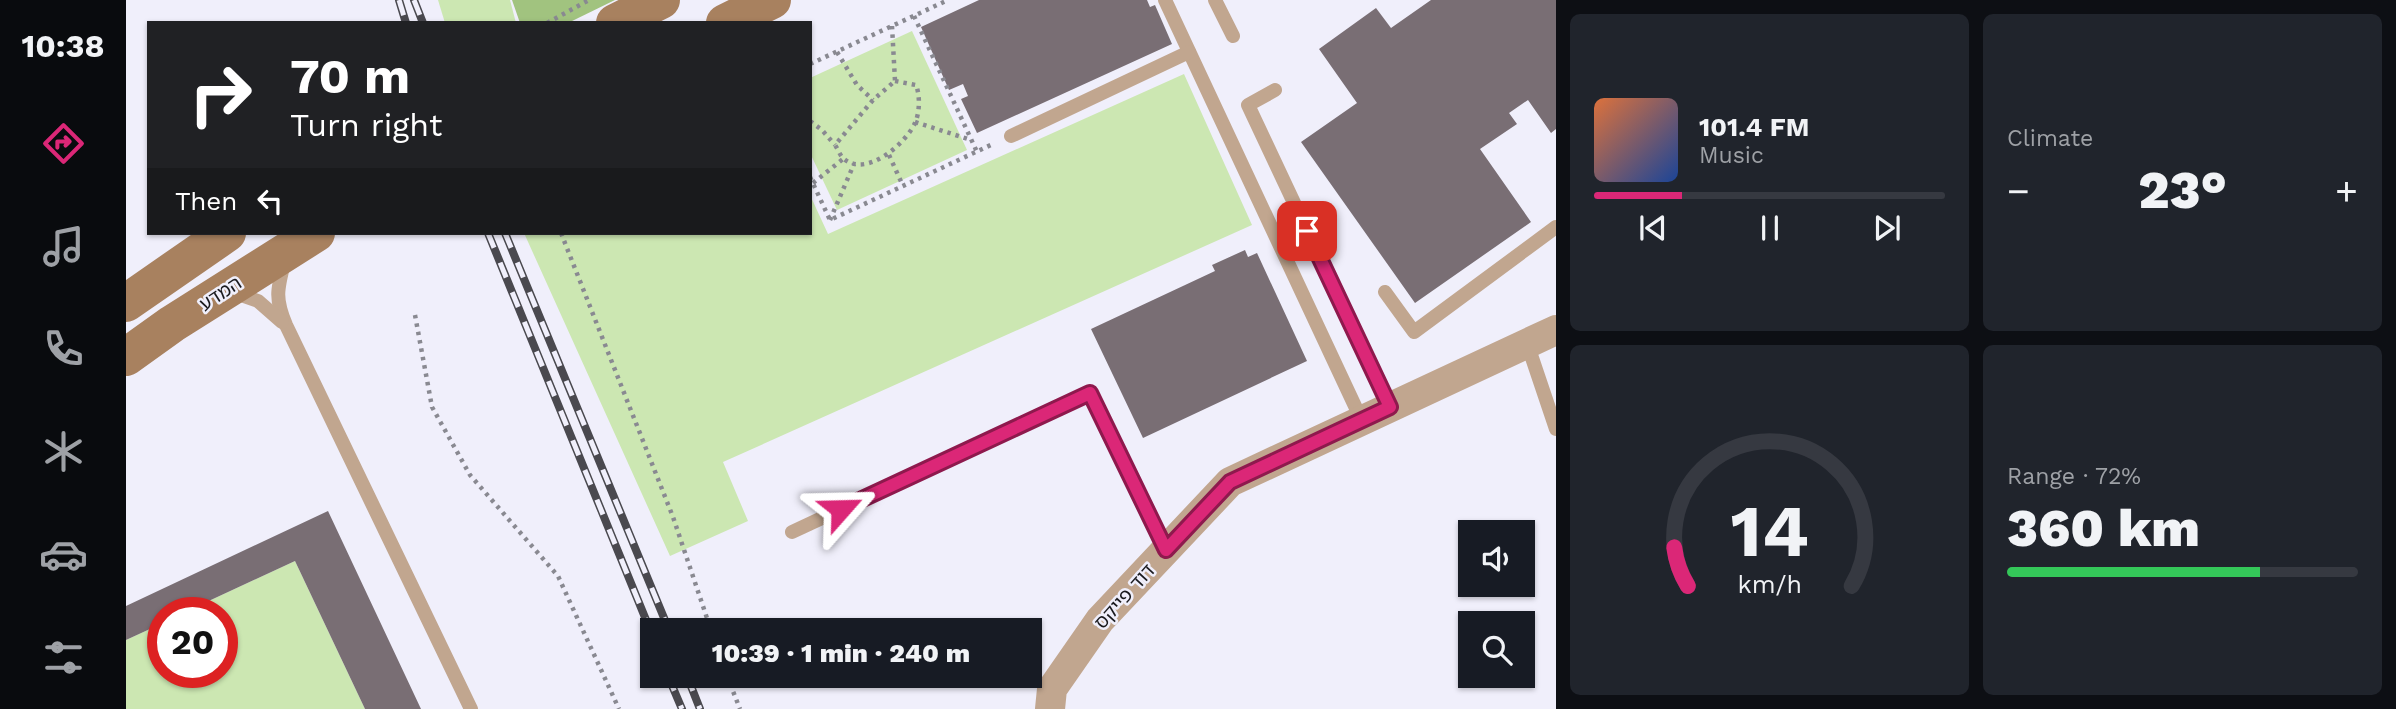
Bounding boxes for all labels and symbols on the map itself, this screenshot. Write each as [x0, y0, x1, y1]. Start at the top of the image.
pin [1277, 201, 1337, 261]
street label: המדע [195, 271, 246, 316]
position arrow [804, 472, 878, 546]
street label: דוד פייקס [1089, 559, 1160, 634]
speed limit sign: 20 [147, 597, 238, 688]

